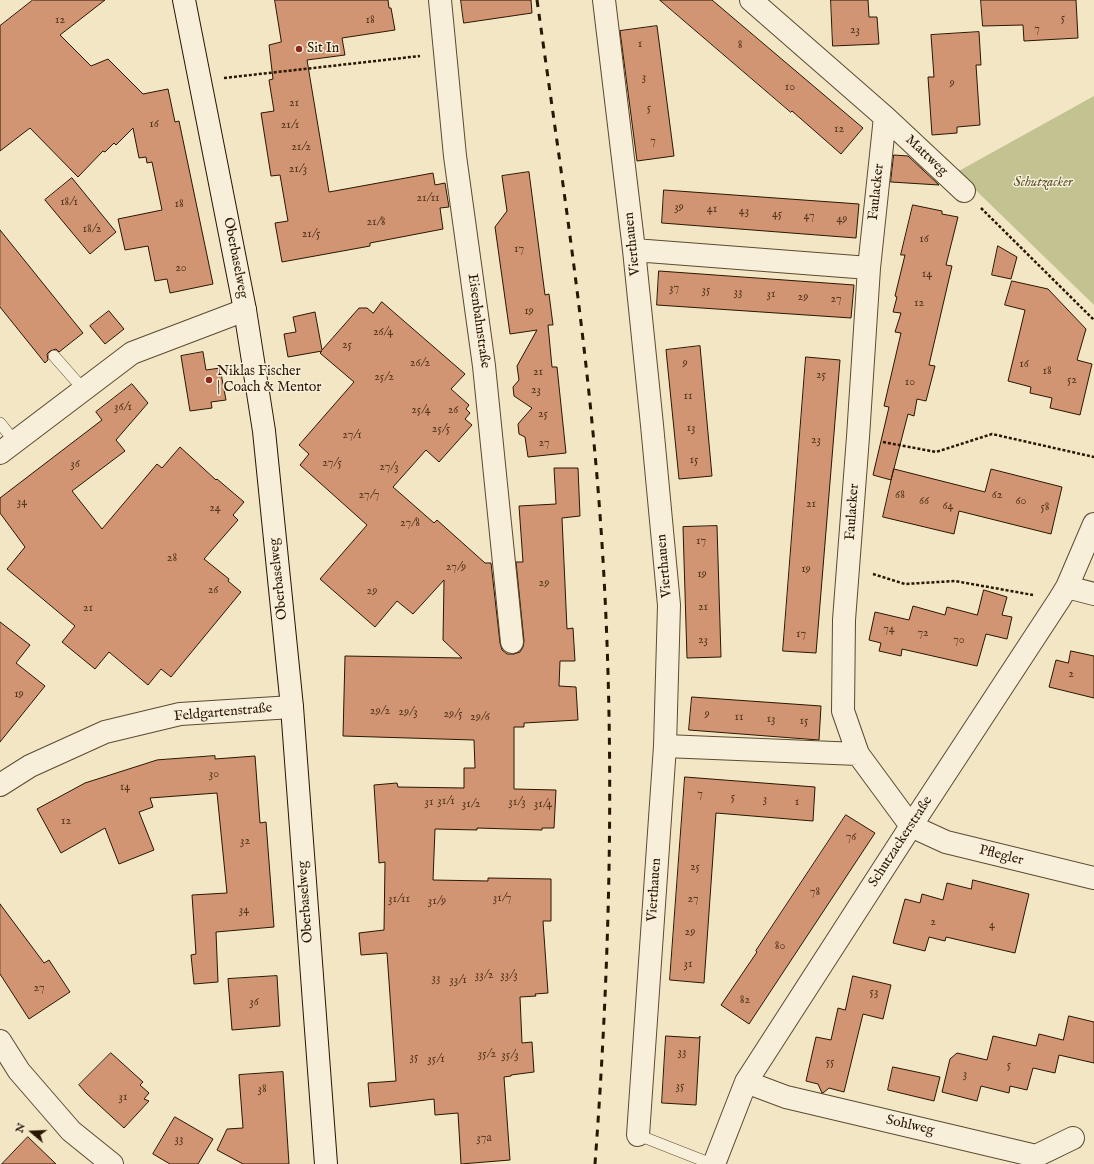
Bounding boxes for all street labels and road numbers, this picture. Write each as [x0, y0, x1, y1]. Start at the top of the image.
street label: Mattweg [901, 132, 951, 180]
street label: Faulacker [866, 163, 888, 221]
street label: Vierthauen [621, 211, 645, 277]
street label: Oberbaselweg [219, 216, 251, 300]
street label: Eisenbahnstraße [463, 273, 493, 369]
street label: Faulacker [843, 483, 863, 541]
street label: Vierthauen [654, 533, 676, 599]
street label: Oberbaselweg [266, 537, 292, 621]
street label: Feldgartenstraße [173, 700, 273, 726]
street label: Schutzackerstraße [865, 794, 937, 890]
street label: Pflegler [977, 842, 1025, 870]
street label: Vierthauen [644, 858, 666, 922]
street label: Oberbaselweg [295, 860, 317, 944]
street label: Sohlweg [884, 1112, 936, 1140]

